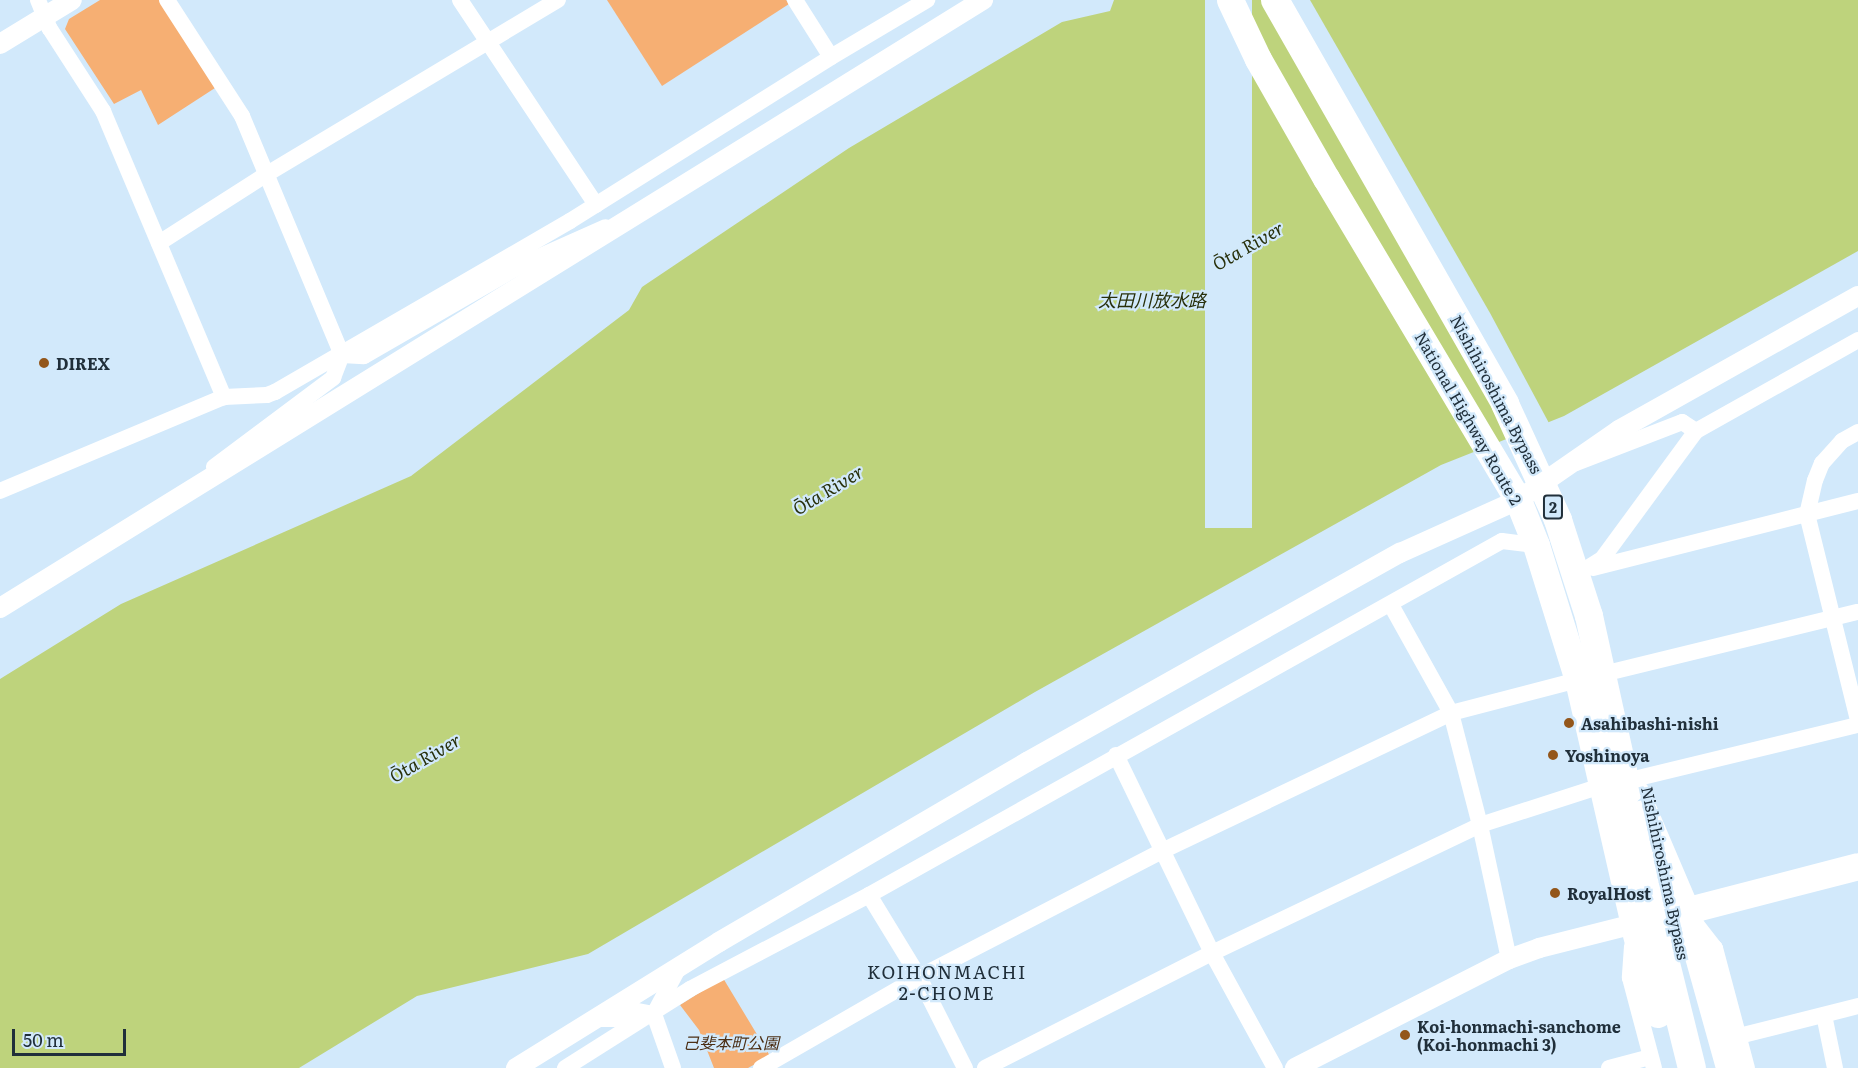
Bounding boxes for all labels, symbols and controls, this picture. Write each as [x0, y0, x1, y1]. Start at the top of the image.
water label: Ōta River [1209, 217, 1287, 275]
water label: 太田川放水路 [1098, 289, 1206, 311]
street label: Nishihiroshima Bypass [1447, 312, 1547, 476]
street label: National Highway Route 2 [1411, 328, 1527, 508]
place label: DIREX [56, 353, 110, 373]
marker: DIREX [37, 356, 51, 370]
water label: Ōta River [789, 461, 867, 519]
road number: 2 [1542, 495, 1564, 519]
place label: Asahibashi-nishi [1581, 713, 1719, 733]
marker: Asahibashi-nishi [1562, 716, 1576, 730]
water label: Ōta River [386, 729, 464, 787]
place label: Yoshinoya [1565, 745, 1650, 765]
marker: Yoshinoya [1546, 748, 1560, 762]
street label: Nishihiroshima Bypass [1638, 785, 1694, 961]
place label: RoyalHost [1567, 883, 1651, 903]
marker: RoyalHost [1548, 886, 1562, 900]
district label: KOIHONMACHI 2-CHOME [867, 962, 1027, 1004]
place label: Koi-honmachi-sanchome (Koi-honmachi 3) [1417, 1016, 1621, 1054]
scale bar [15, 1017, 129, 1055]
text: 50 m [23, 1026, 64, 1053]
marker: Koi-honmachi-sanchome (Koi-honmachi 3) [1398, 1028, 1412, 1042]
park label: 己斐本町公園 [683, 1032, 779, 1052]

